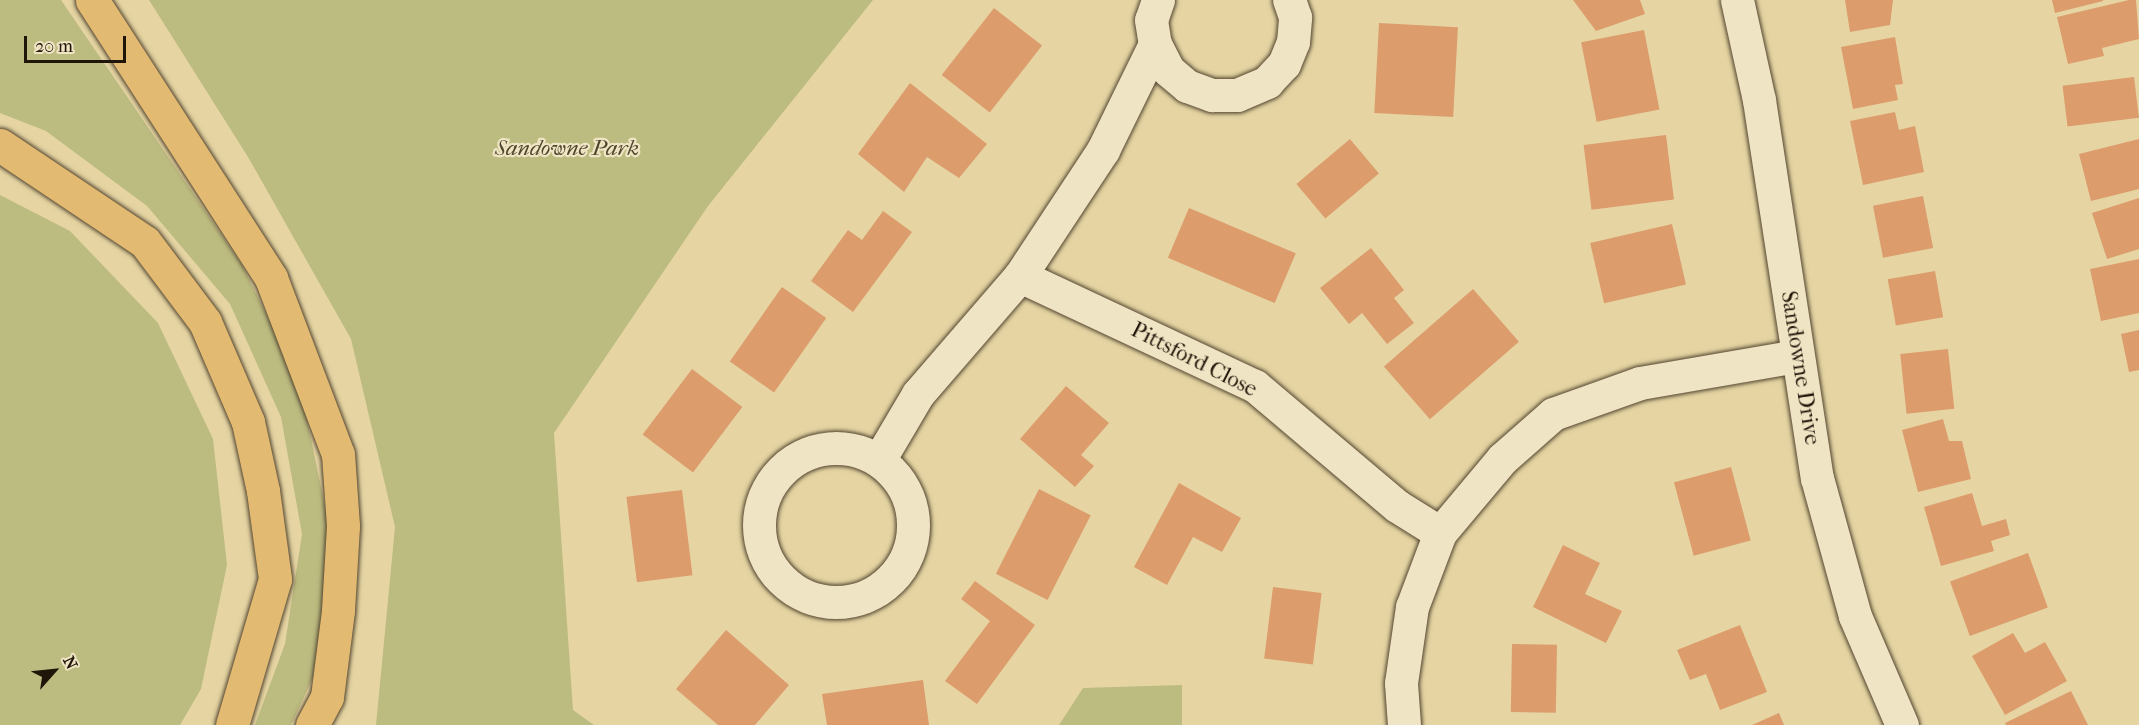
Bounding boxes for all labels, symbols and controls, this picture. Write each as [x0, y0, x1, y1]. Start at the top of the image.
scale bar [27, 24, 129, 62]
text: 20 m [35, 36, 73, 57]
park label: Sandowne Park [495, 136, 639, 162]
street label: Sandowne Drive [1775, 289, 1825, 447]
street label: Pittsford Close [1127, 317, 1261, 403]
north arrow [24, 641, 84, 701]
text: N [59, 653, 82, 672]

